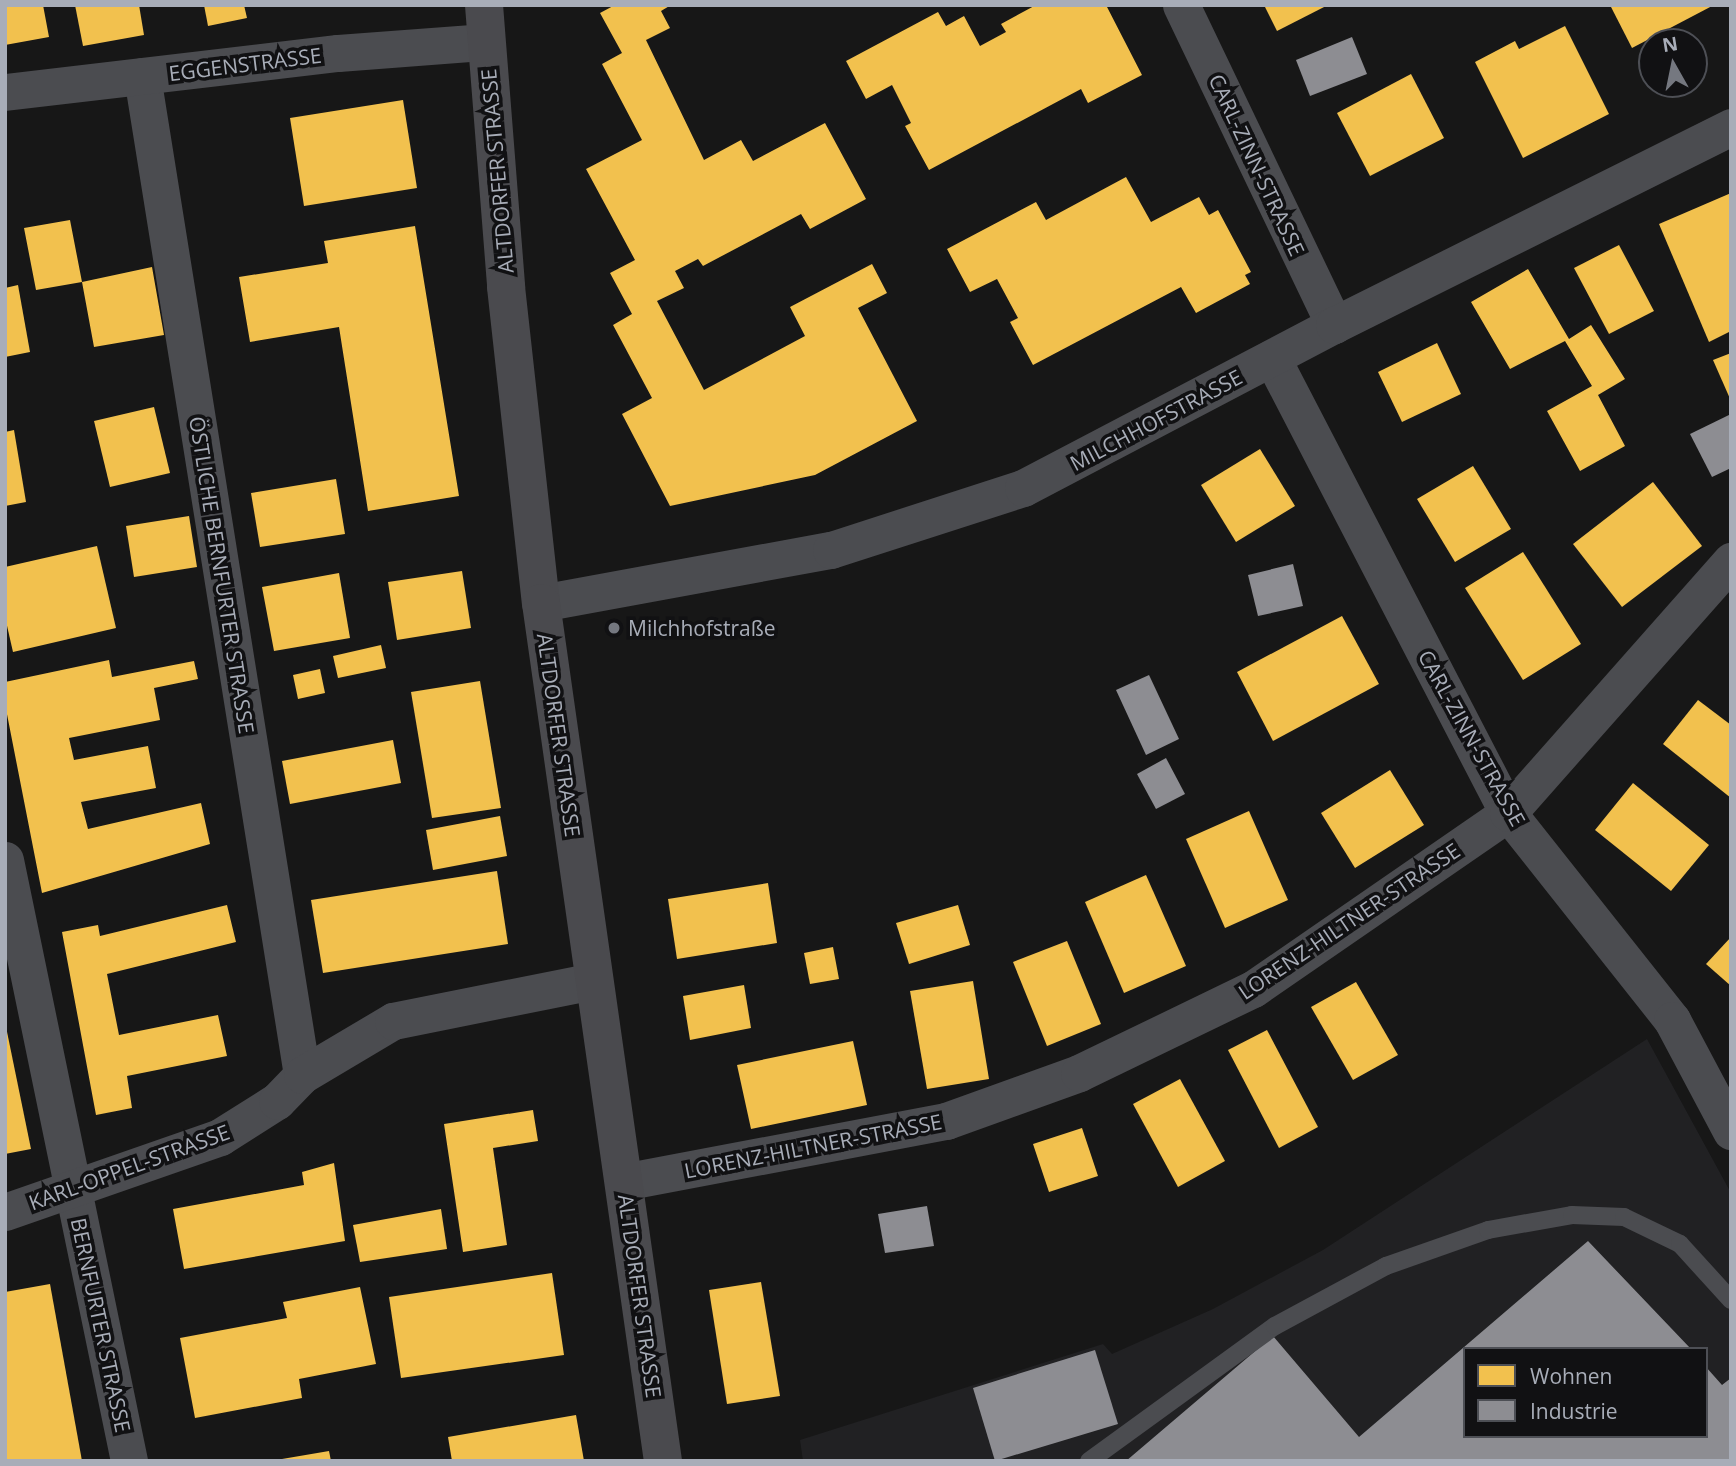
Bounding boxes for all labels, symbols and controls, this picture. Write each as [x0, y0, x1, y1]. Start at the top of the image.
north arrow [1638, 28, 1708, 98]
text: N [1660, 30, 1680, 58]
street label: EGGENSTRASSE [167, 42, 323, 86]
street label: ALTDORFER STRASSE [476, 68, 518, 274]
street label: CARL-ZINN-STRASSE [1204, 70, 1310, 260]
street label: MILCHHOFSTRASSE [1066, 364, 1246, 476]
street label: ÖSTLICHE BERNFURTER STRASSE [184, 415, 260, 735]
place label: Milchhofstraße [628, 615, 776, 641]
marker: Milchhofstraße [606, 620, 622, 636]
street label: ALTDORFER STRASSE [532, 632, 586, 838]
street label: CARL-ZINN-STRASSE [1413, 646, 1531, 830]
street label: LORENZ-HILTNER-STRASSE [1234, 837, 1464, 1005]
street label: LORENZ-HILTNER-STRASSE [682, 1109, 944, 1183]
street label: KARL-OPPEL-STRASSE [25, 1119, 233, 1215]
street label: ALTDORFER STRASSE [613, 1193, 667, 1399]
street label: BERNFURTER STRASSE [66, 1215, 136, 1435]
legend [1463, 1347, 1708, 1438]
text: Wohnen [1530, 1362, 1612, 1390]
text: Industrie [1530, 1397, 1618, 1425]

